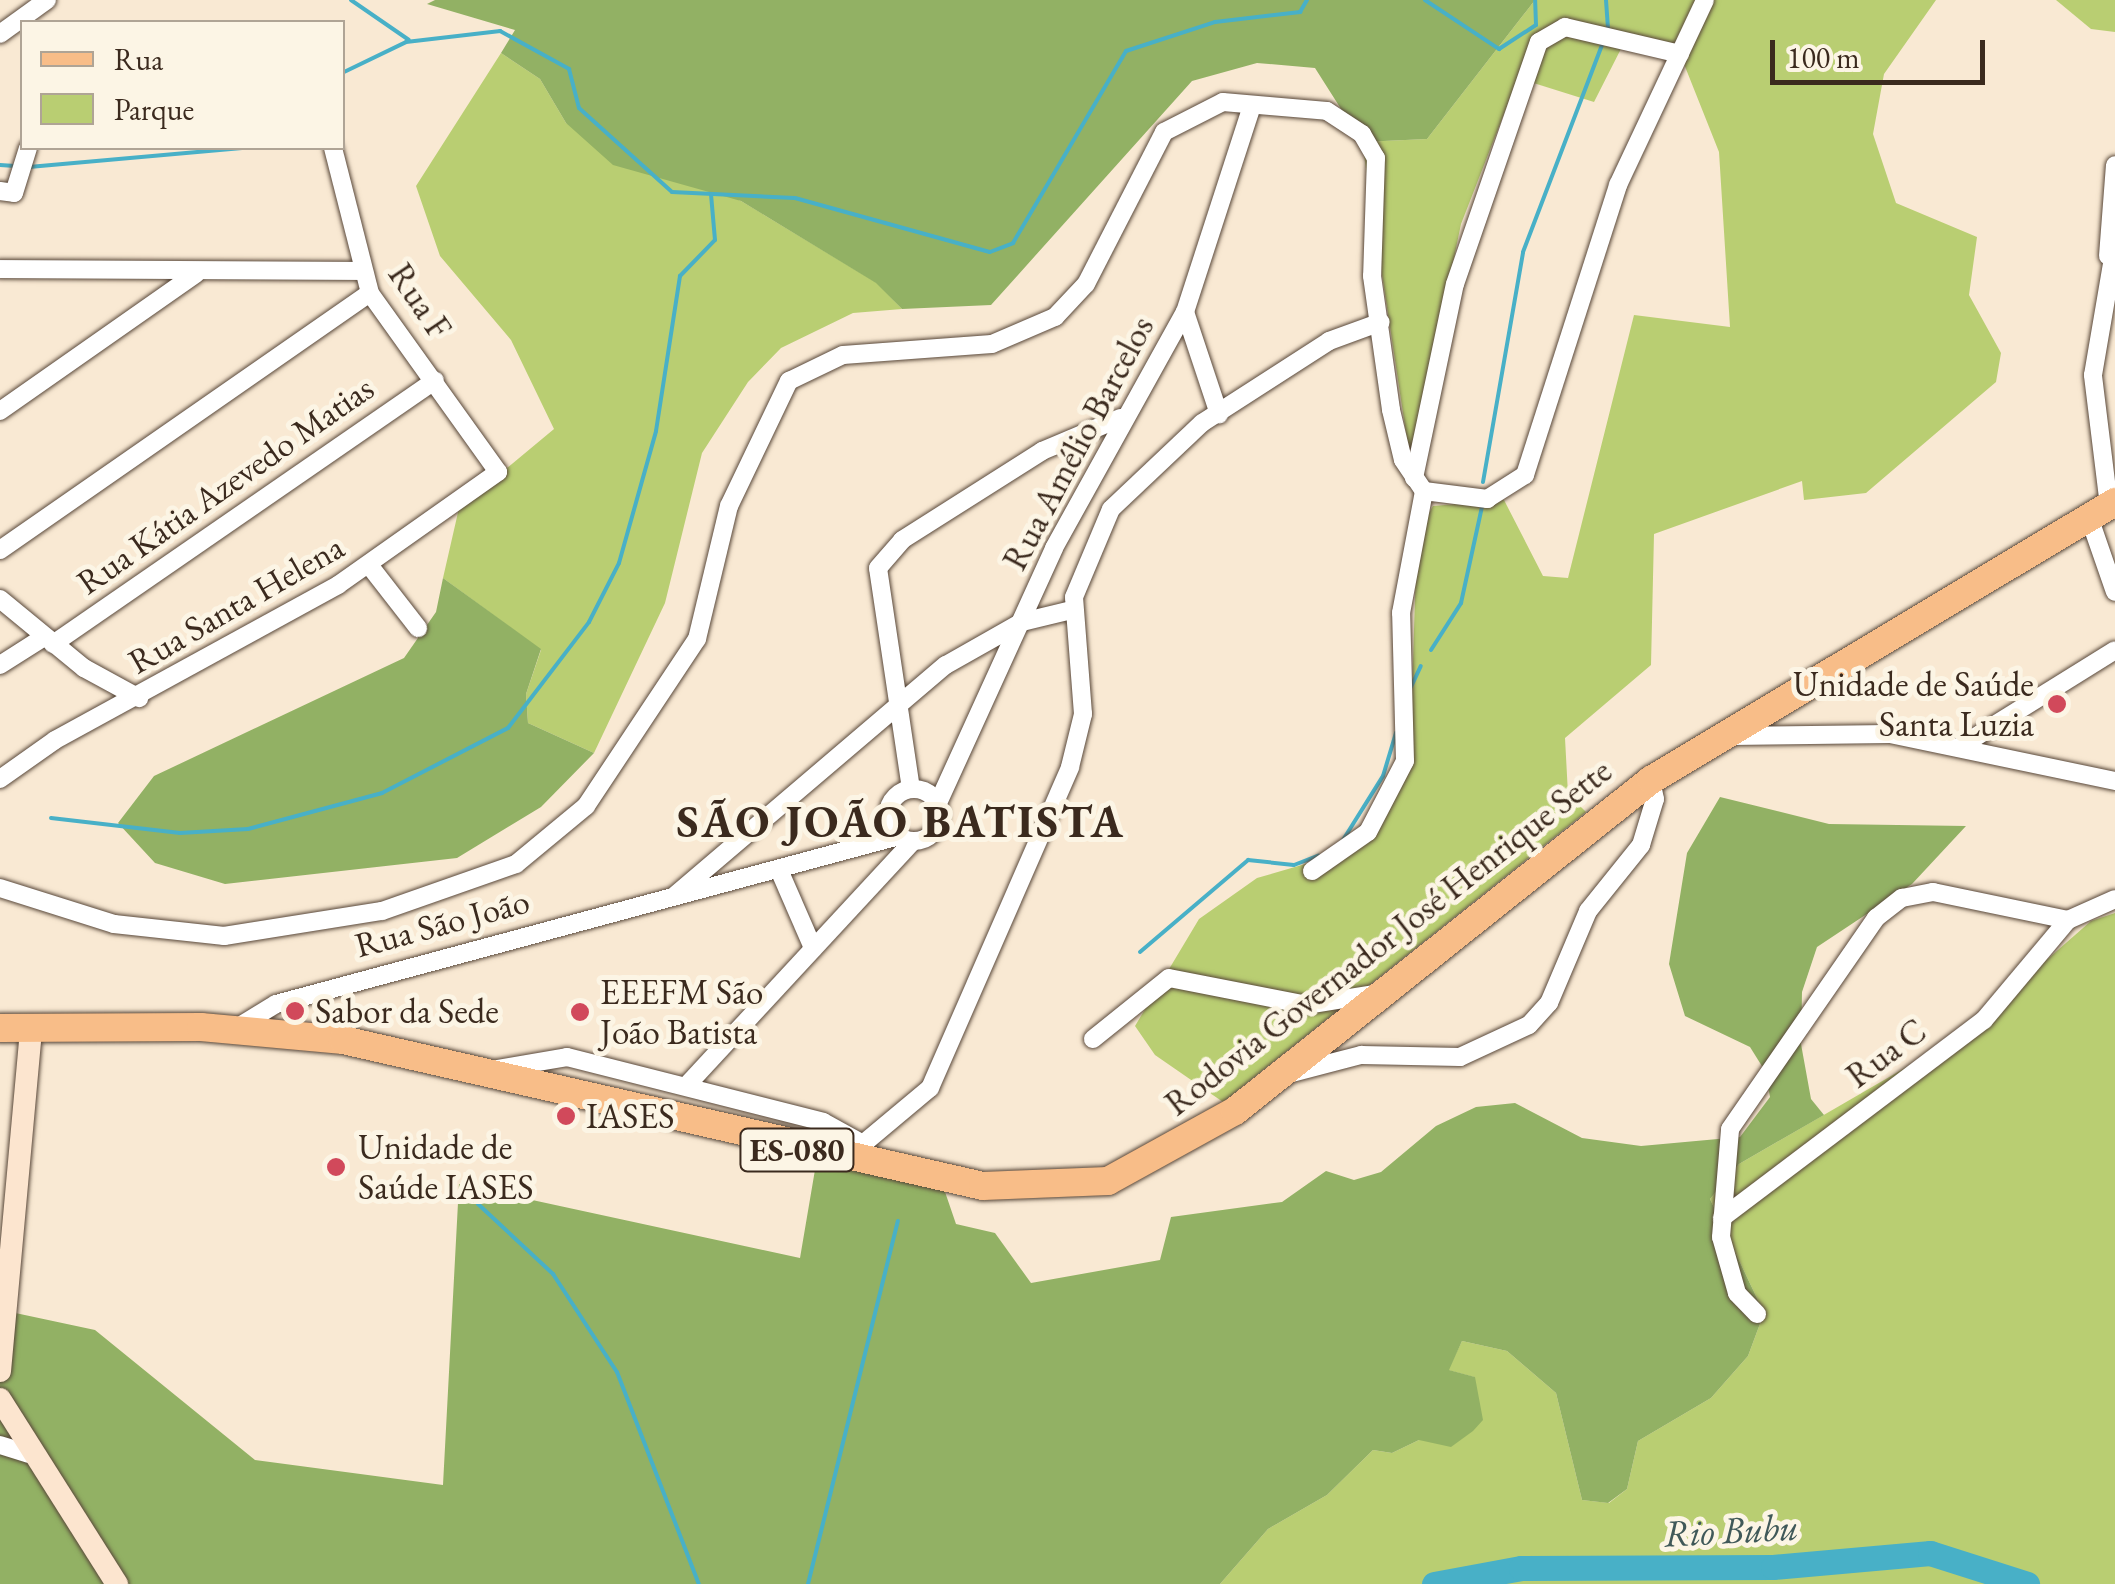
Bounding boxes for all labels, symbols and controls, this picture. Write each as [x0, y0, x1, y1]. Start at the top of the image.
legend [20, 20, 345, 150]
scale bar [1775, 20, 1990, 82]
text: 100 m [1787, 38, 1860, 77]
text: Rua [114, 40, 163, 79]
text: Parque [114, 90, 194, 129]
street label: Rua F [380, 255, 460, 347]
street label: Rua Amélio Barcelos [993, 309, 1163, 577]
street label: Rua Kátia Azevedo Matias [69, 367, 381, 603]
street label: Rua Santa Helena [121, 525, 351, 683]
place label: Unidade de Saúde Santa Luzia [1793, 663, 2034, 745]
marker: Unidade de Saúde Santa Luzia [2044, 691, 2070, 717]
street label: Rodovia Governador José Henrique Sette [1156, 750, 1620, 1124]
district label: SÃO JOÃO BATISTA [676, 795, 1126, 849]
street label: Rua São João [350, 880, 534, 966]
place label: EEEFM São João Batista [600, 971, 763, 1053]
place label: Sabor da Sede [315, 990, 499, 1032]
marker: Sabor da Sede [284, 1000, 306, 1022]
marker: EEEFM São João Batista [569, 1001, 591, 1023]
street label: Rua C [1838, 1009, 1934, 1097]
place label: IASES [586, 1095, 674, 1137]
marker: IASES [555, 1105, 577, 1127]
road number: ES-080 [737, 1123, 857, 1177]
place label: Unidade de Saúde IASES [358, 1126, 533, 1208]
marker: Unidade de Saúde IASES [323, 1154, 349, 1180]
water label: Rio Bubu [1662, 1504, 1800, 1556]

